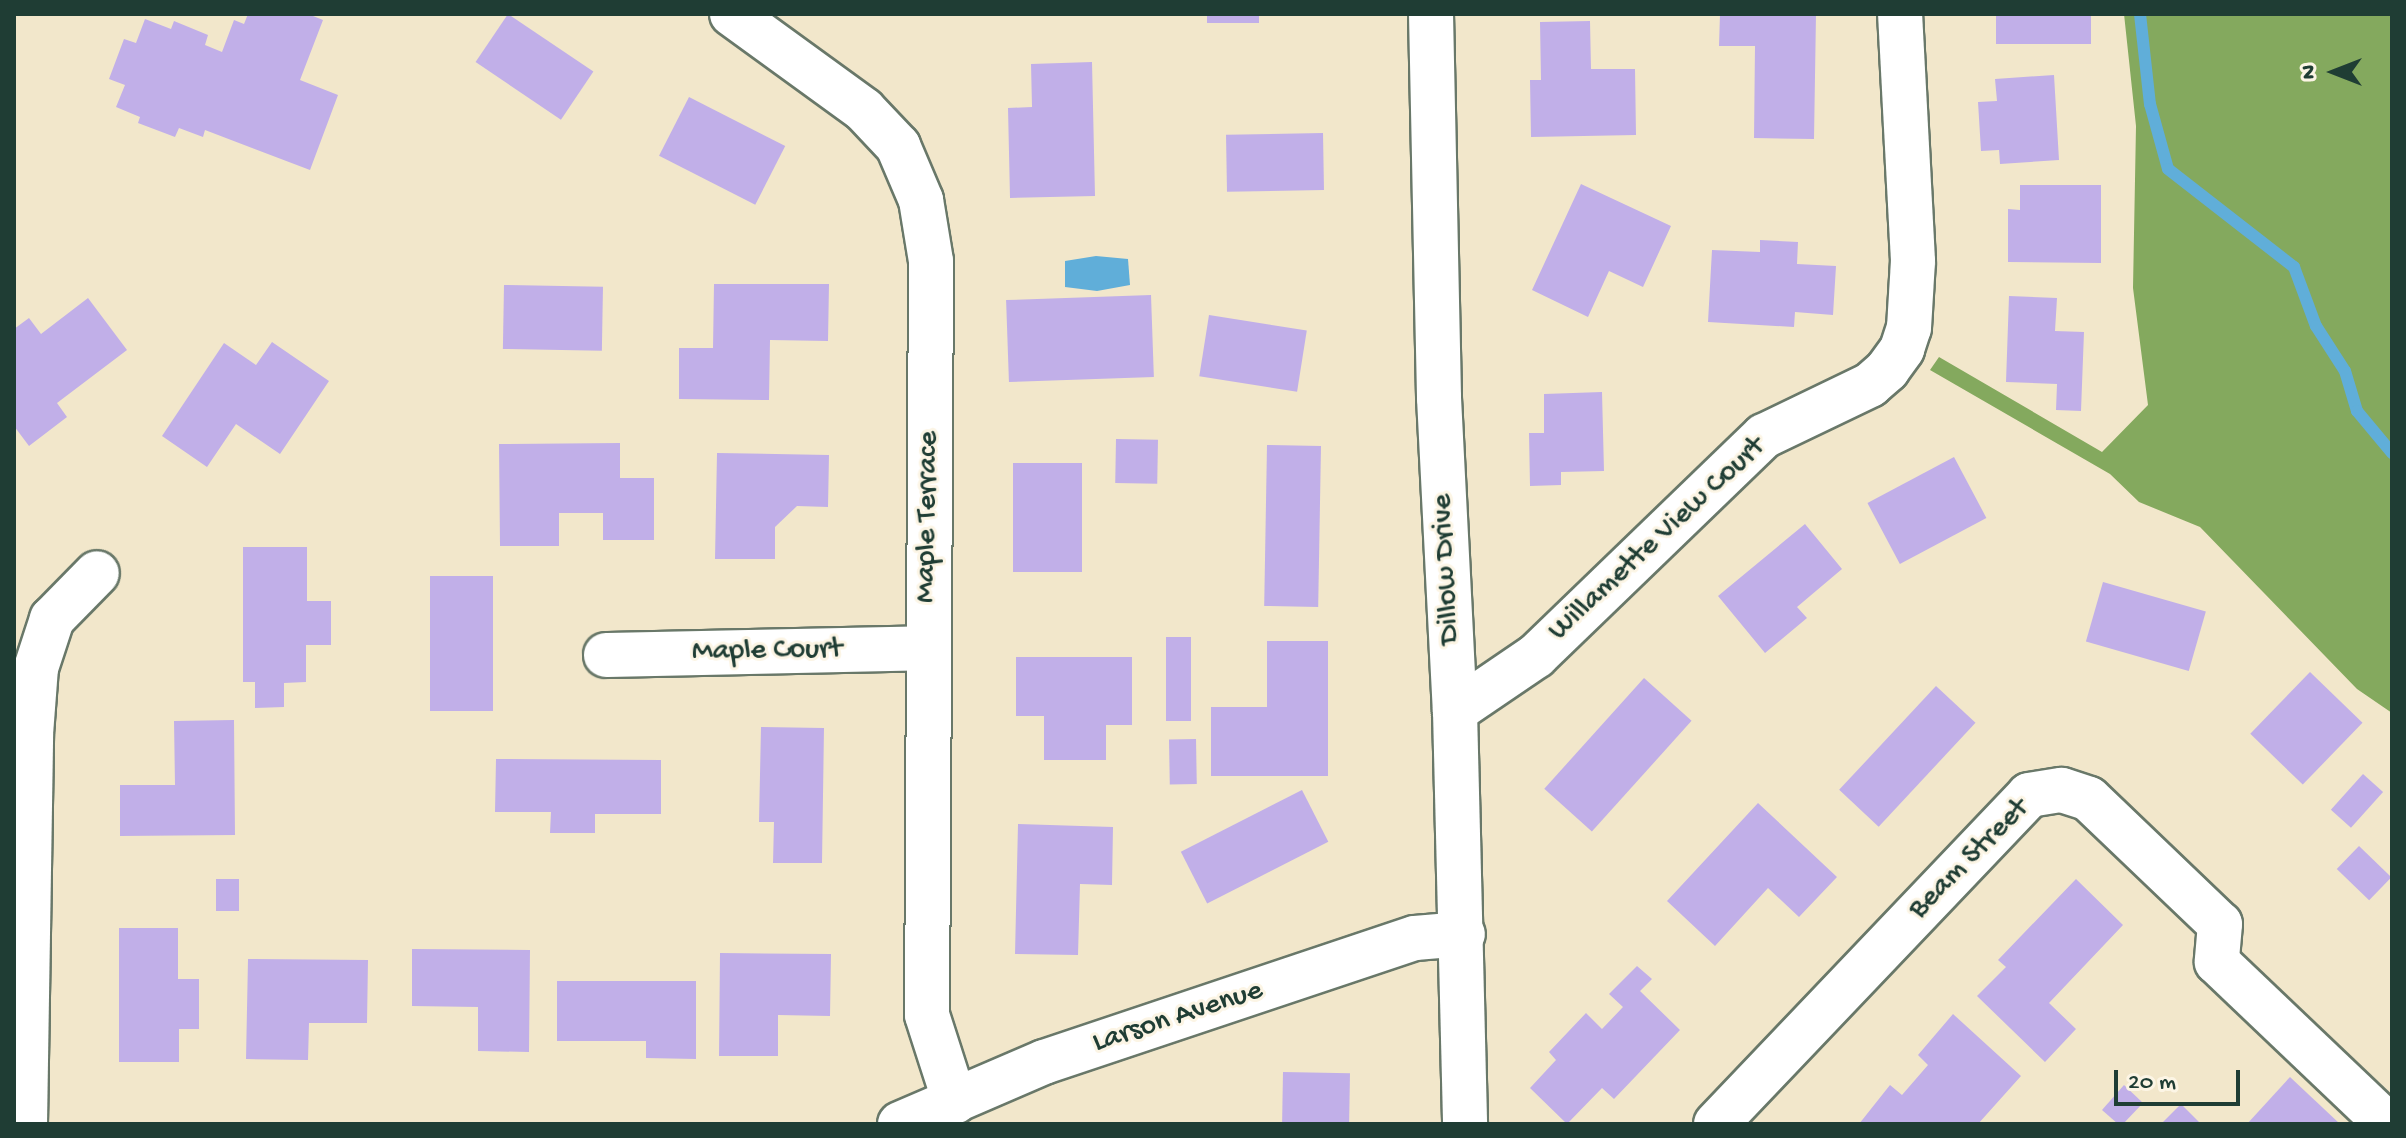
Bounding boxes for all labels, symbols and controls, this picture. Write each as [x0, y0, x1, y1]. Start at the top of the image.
north arrow [2294, 32, 2374, 112]
text: N [2297, 65, 2323, 79]
street label: Willamette View Court [1542, 430, 1774, 650]
street label: Maple Terrace [910, 431, 948, 603]
street label: Dillow Drive [1426, 493, 1470, 645]
street label: Maple Court [692, 633, 842, 671]
street label: Beam Street [1902, 792, 2038, 928]
street label: Larson Avenue [1089, 974, 1267, 1062]
scale bar [2118, 1054, 2244, 1104]
text: 20 m [2128, 1069, 2176, 1098]

